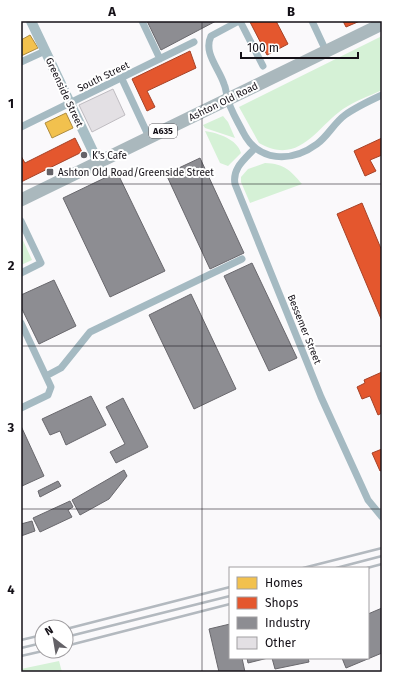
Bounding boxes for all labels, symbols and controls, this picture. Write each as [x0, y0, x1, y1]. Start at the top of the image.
text: A [107, 4, 116, 19]
text: B [287, 4, 295, 19]
scale bar [241, 34, 358, 60]
text: 100 m [247, 41, 279, 55]
street label: Greenside Street [43, 56, 86, 129]
street label: South Street [75, 59, 132, 95]
street label: Ashton Old Road [187, 80, 260, 124]
text: 1 [8, 96, 14, 111]
road number: A635 [149, 124, 177, 138]
marker: K's Cafe [79, 150, 89, 160]
place label: K's Cafe [92, 150, 127, 162]
marker: Ashton Old Road/Greenside Street [45, 167, 55, 177]
place label: Ashton Old Road/Greenside Street [58, 167, 214, 179]
text: 2 [8, 258, 15, 273]
street label: Bessemer Street [285, 293, 324, 366]
text: 3 [7, 420, 15, 435]
legend [229, 567, 369, 659]
text: Homes [265, 576, 303, 590]
text: 4 [7, 582, 15, 597]
text: Shops [265, 596, 299, 610]
text: Industry [265, 616, 310, 630]
north arrow [34, 619, 74, 659]
text: N [43, 623, 56, 638]
text: Other [265, 636, 296, 650]

